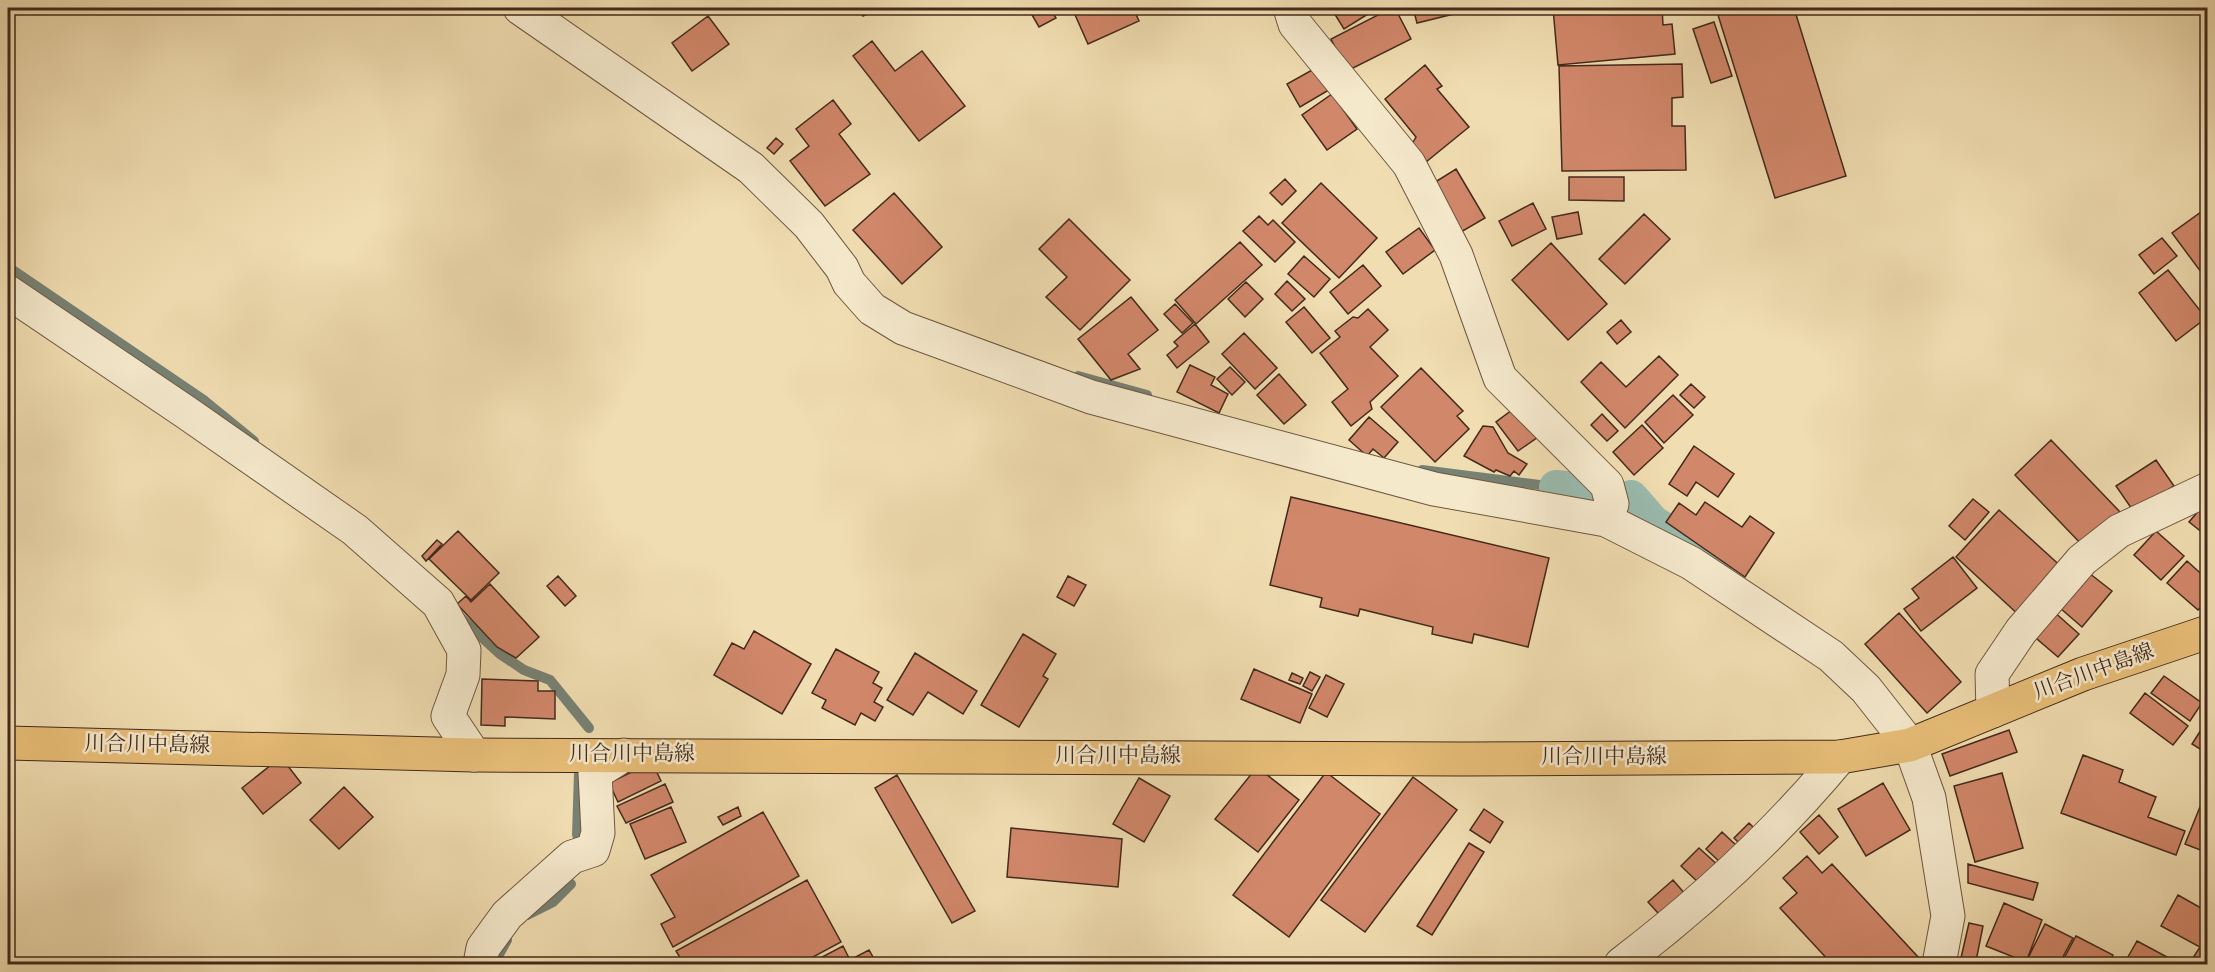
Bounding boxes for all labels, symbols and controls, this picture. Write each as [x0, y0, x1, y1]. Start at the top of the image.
street label: 川合川中島線 [2030, 637, 2158, 709]
street label: 川合川中島線 [84, 730, 210, 762]
street label: 川合川中島線 [569, 740, 695, 770]
street label: 川合川中島線 [1055, 742, 1181, 772]
street label: 川合川中島線 [1541, 743, 1667, 773]

